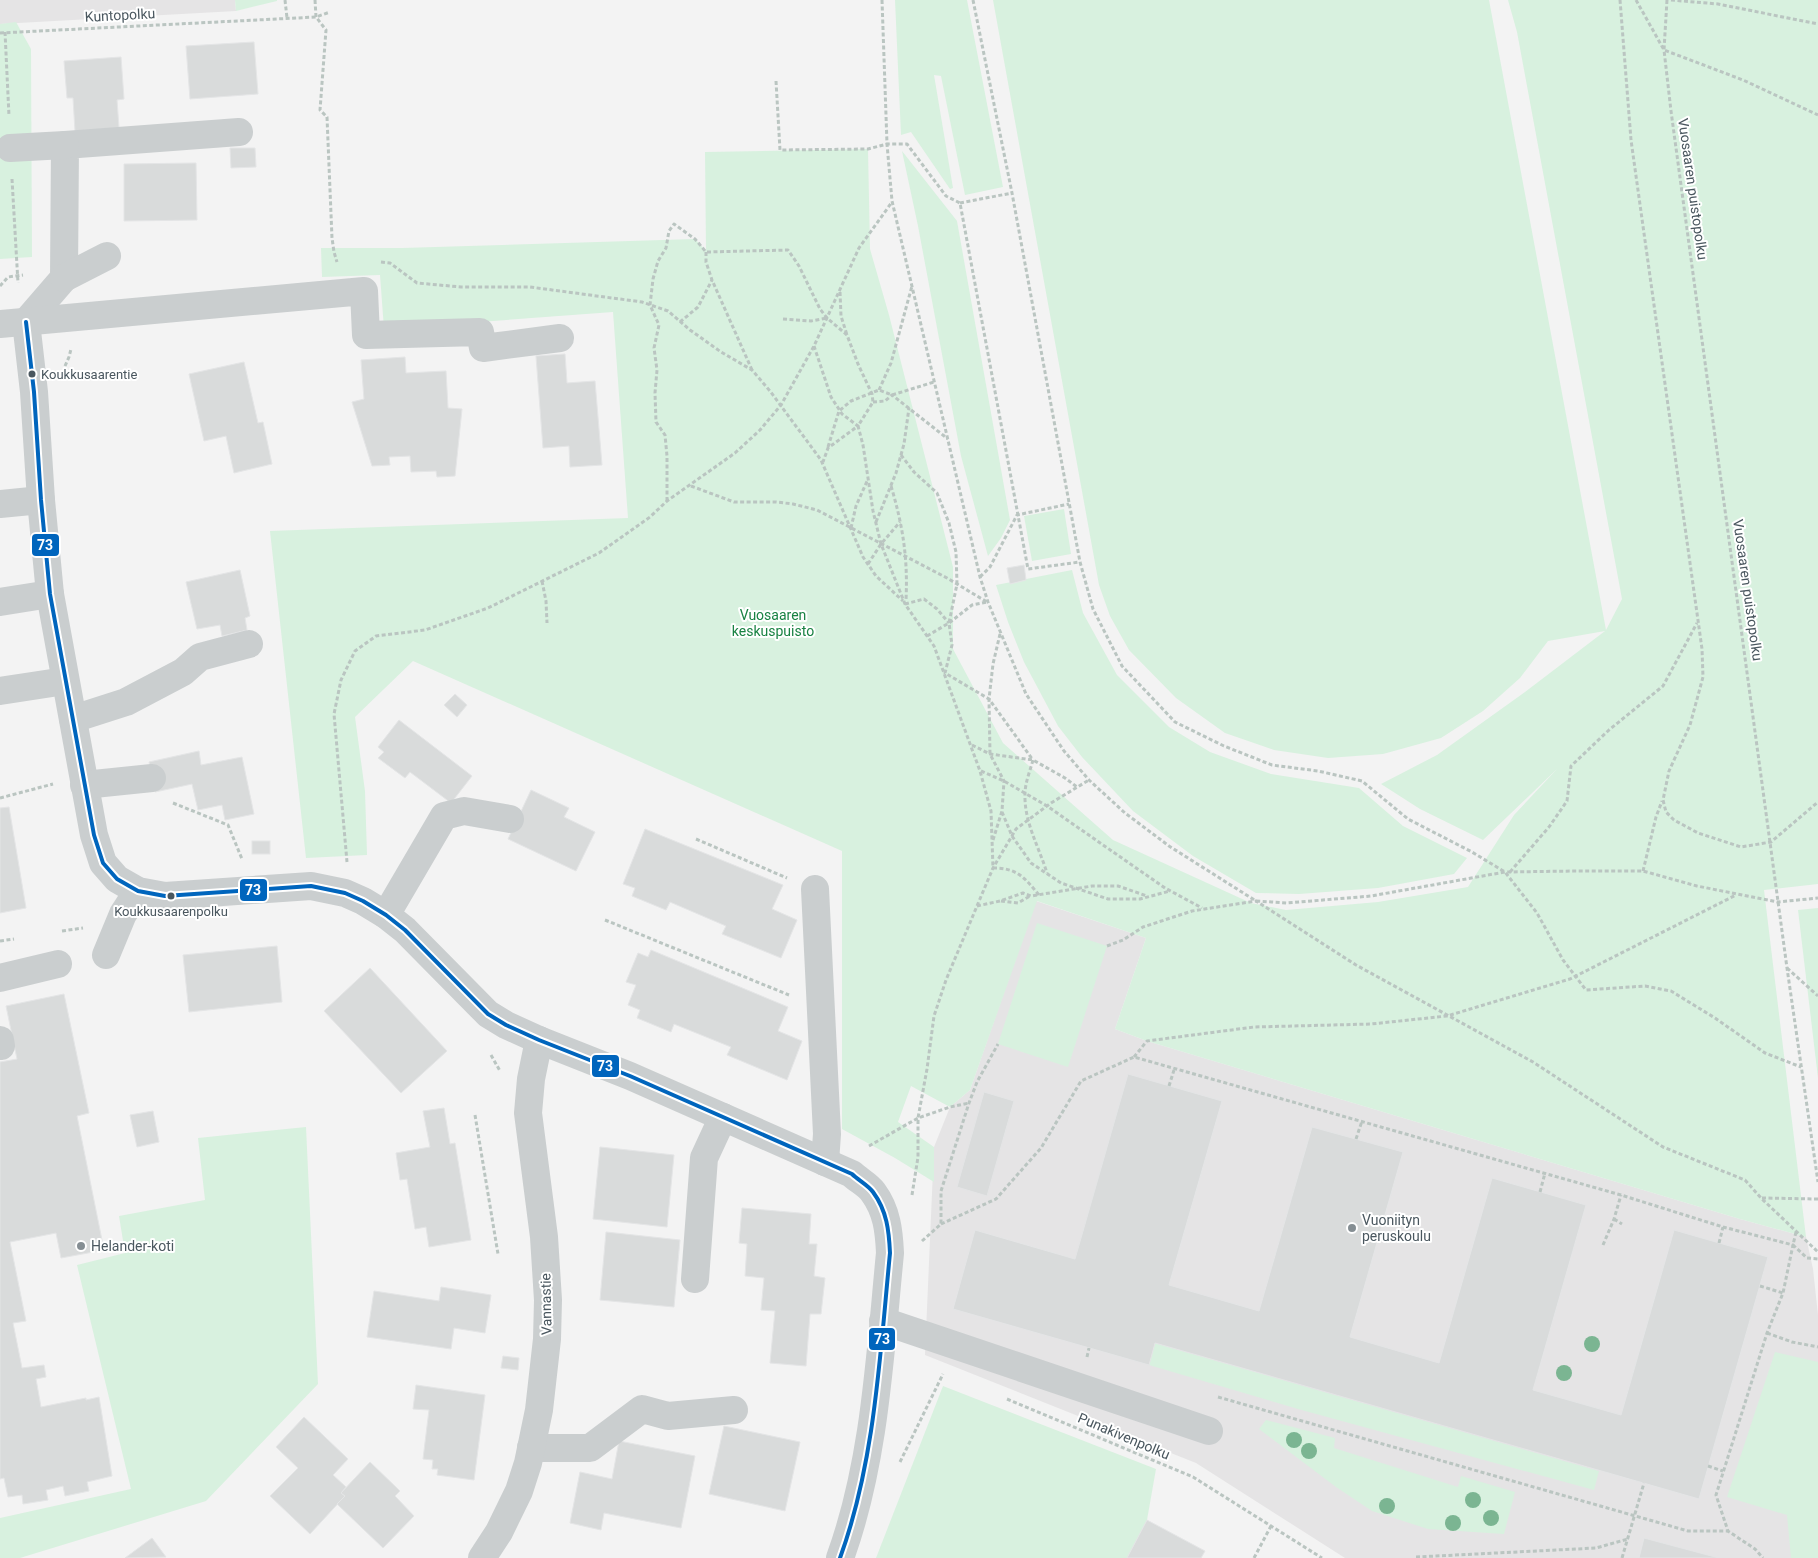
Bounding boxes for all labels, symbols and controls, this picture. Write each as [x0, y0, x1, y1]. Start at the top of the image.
street label: Kuntopolku [84, 5, 156, 25]
street label: Vuosaaren puistopolku [1675, 117, 1711, 261]
place label: Koukkusaarentie [41, 367, 138, 382]
marker: Koukkusaarentie [27, 369, 37, 379]
street label: Vuosaaren puistopolku [1730, 518, 1766, 662]
line badge: 73 [31, 533, 60, 557]
text: 73 [37, 537, 53, 553]
park label: Vuosaaren keskuspuisto [732, 607, 814, 639]
line badge: 73 [239, 878, 268, 902]
text: 73 [245, 882, 261, 898]
marker: Koukkusaarenpolku [166, 891, 176, 901]
place label: Koukkusaarenpolku [114, 904, 228, 919]
line badge: 73 [591, 1054, 620, 1078]
text: 73 [597, 1058, 613, 1074]
place label: Vuoniityn peruskoulu [1362, 1212, 1431, 1244]
marker: Vuoniityn peruskoulu [1346, 1222, 1358, 1234]
place label: Helander-koti [91, 1238, 174, 1254]
marker: Helander-koti [75, 1240, 87, 1252]
street label: Vannastie [537, 1273, 555, 1335]
line badge: 73 [868, 1327, 896, 1351]
text: 73 [874, 1331, 890, 1347]
street label: Punakivenpolku [1076, 1409, 1172, 1463]

